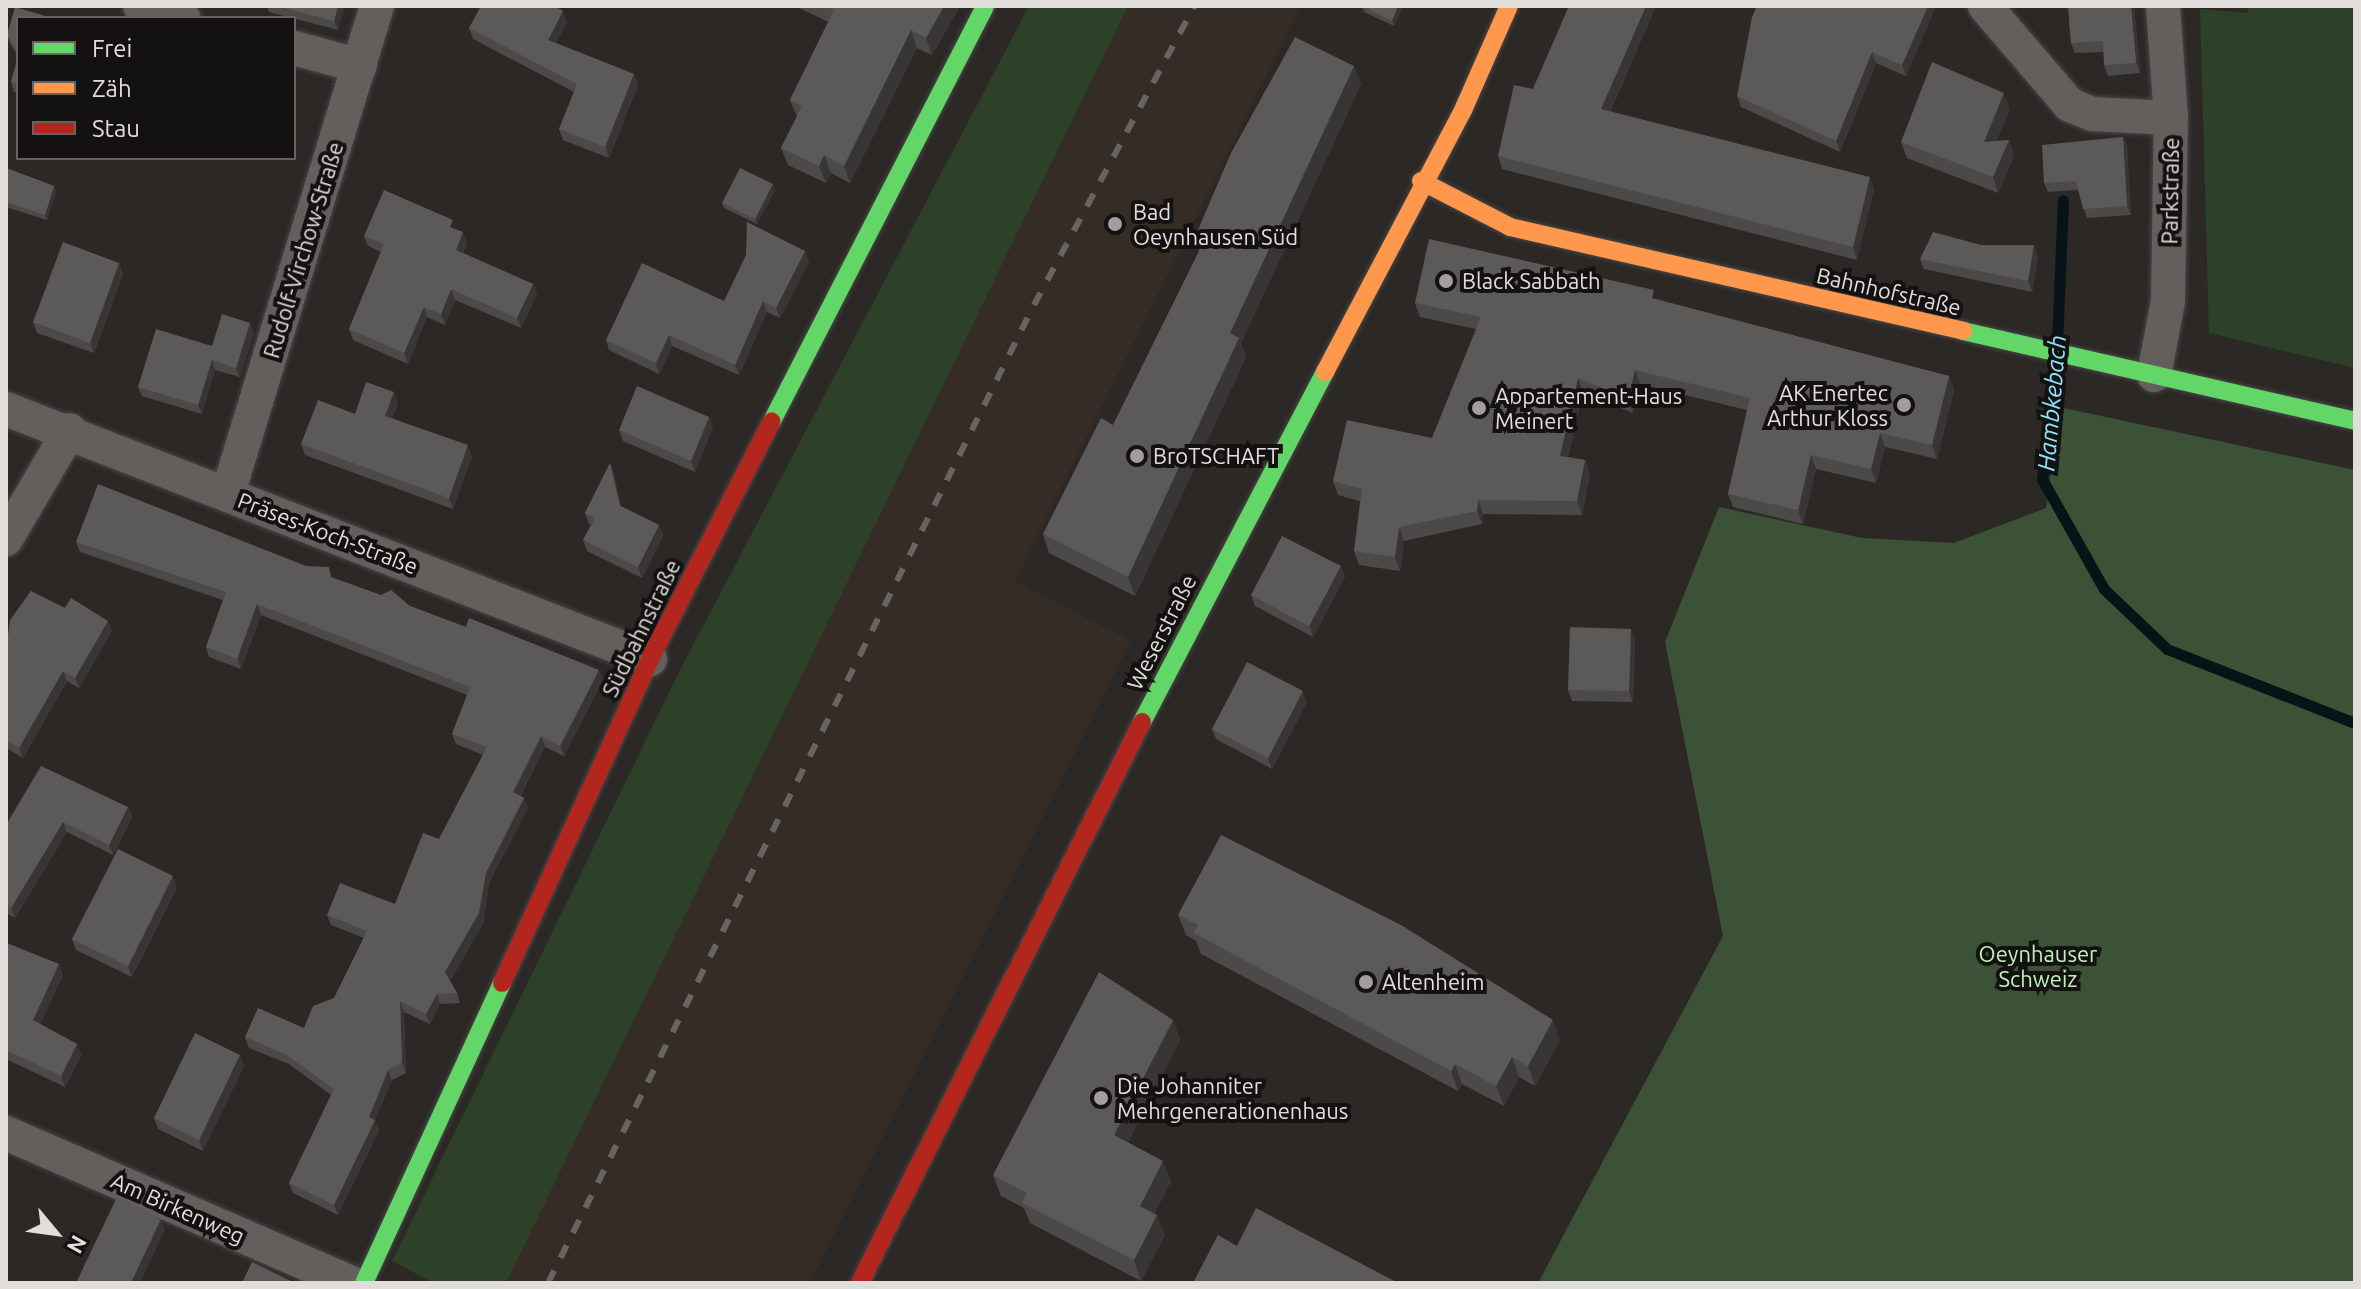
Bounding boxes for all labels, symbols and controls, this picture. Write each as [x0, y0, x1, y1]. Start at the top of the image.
legend [16, 16, 296, 160]
text: Frei [92, 35, 132, 62]
text: Zäh [92, 75, 132, 102]
text: Stau [92, 115, 140, 142]
street label: Parkstraße [2156, 137, 2184, 245]
street label: Rudolf-Virchow-Straße [258, 139, 348, 361]
place label: Bad Oeynhausen Süd [1133, 198, 1298, 250]
marker: Bad Oeynhausen Süd [1104, 213, 1126, 235]
street label: Bahnhofstraße [1814, 262, 1964, 320]
place label: Black Sabbath [1462, 268, 1601, 294]
marker: Black Sabbath [1437, 272, 1455, 290]
water label: Hambkebach [2032, 334, 2072, 472]
place label: AK Enertec Arthur Kloss [1767, 379, 1888, 430]
place label: Appartement-Haus Meinert [1495, 382, 1682, 434]
marker: AK Enertec Arthur Kloss [1895, 396, 1913, 414]
marker: Appartement-Haus Meinert [1470, 399, 1488, 417]
place label: BroTSCHAFT [1153, 443, 1279, 469]
marker: BroTSCHAFT [1128, 447, 1146, 465]
street label: Präses-Koch-Straße [234, 487, 422, 579]
street label: Südbahnstraße [596, 555, 686, 701]
street label: Weserstraße [1121, 570, 1201, 694]
park label: Oeynhauser Schweiz [1979, 940, 2097, 992]
place label: Altenheim [1382, 969, 1484, 995]
marker: Altenheim [1357, 973, 1375, 991]
place label: Die Johanniter Mehrgenerationenhaus [1117, 1072, 1348, 1124]
marker: Die Johanniter Mehrgenerationenhaus [1092, 1089, 1110, 1107]
street label: Am Birkenweg [107, 1167, 249, 1249]
north arrow [16, 1193, 96, 1273]
text: N [63, 1232, 92, 1258]

